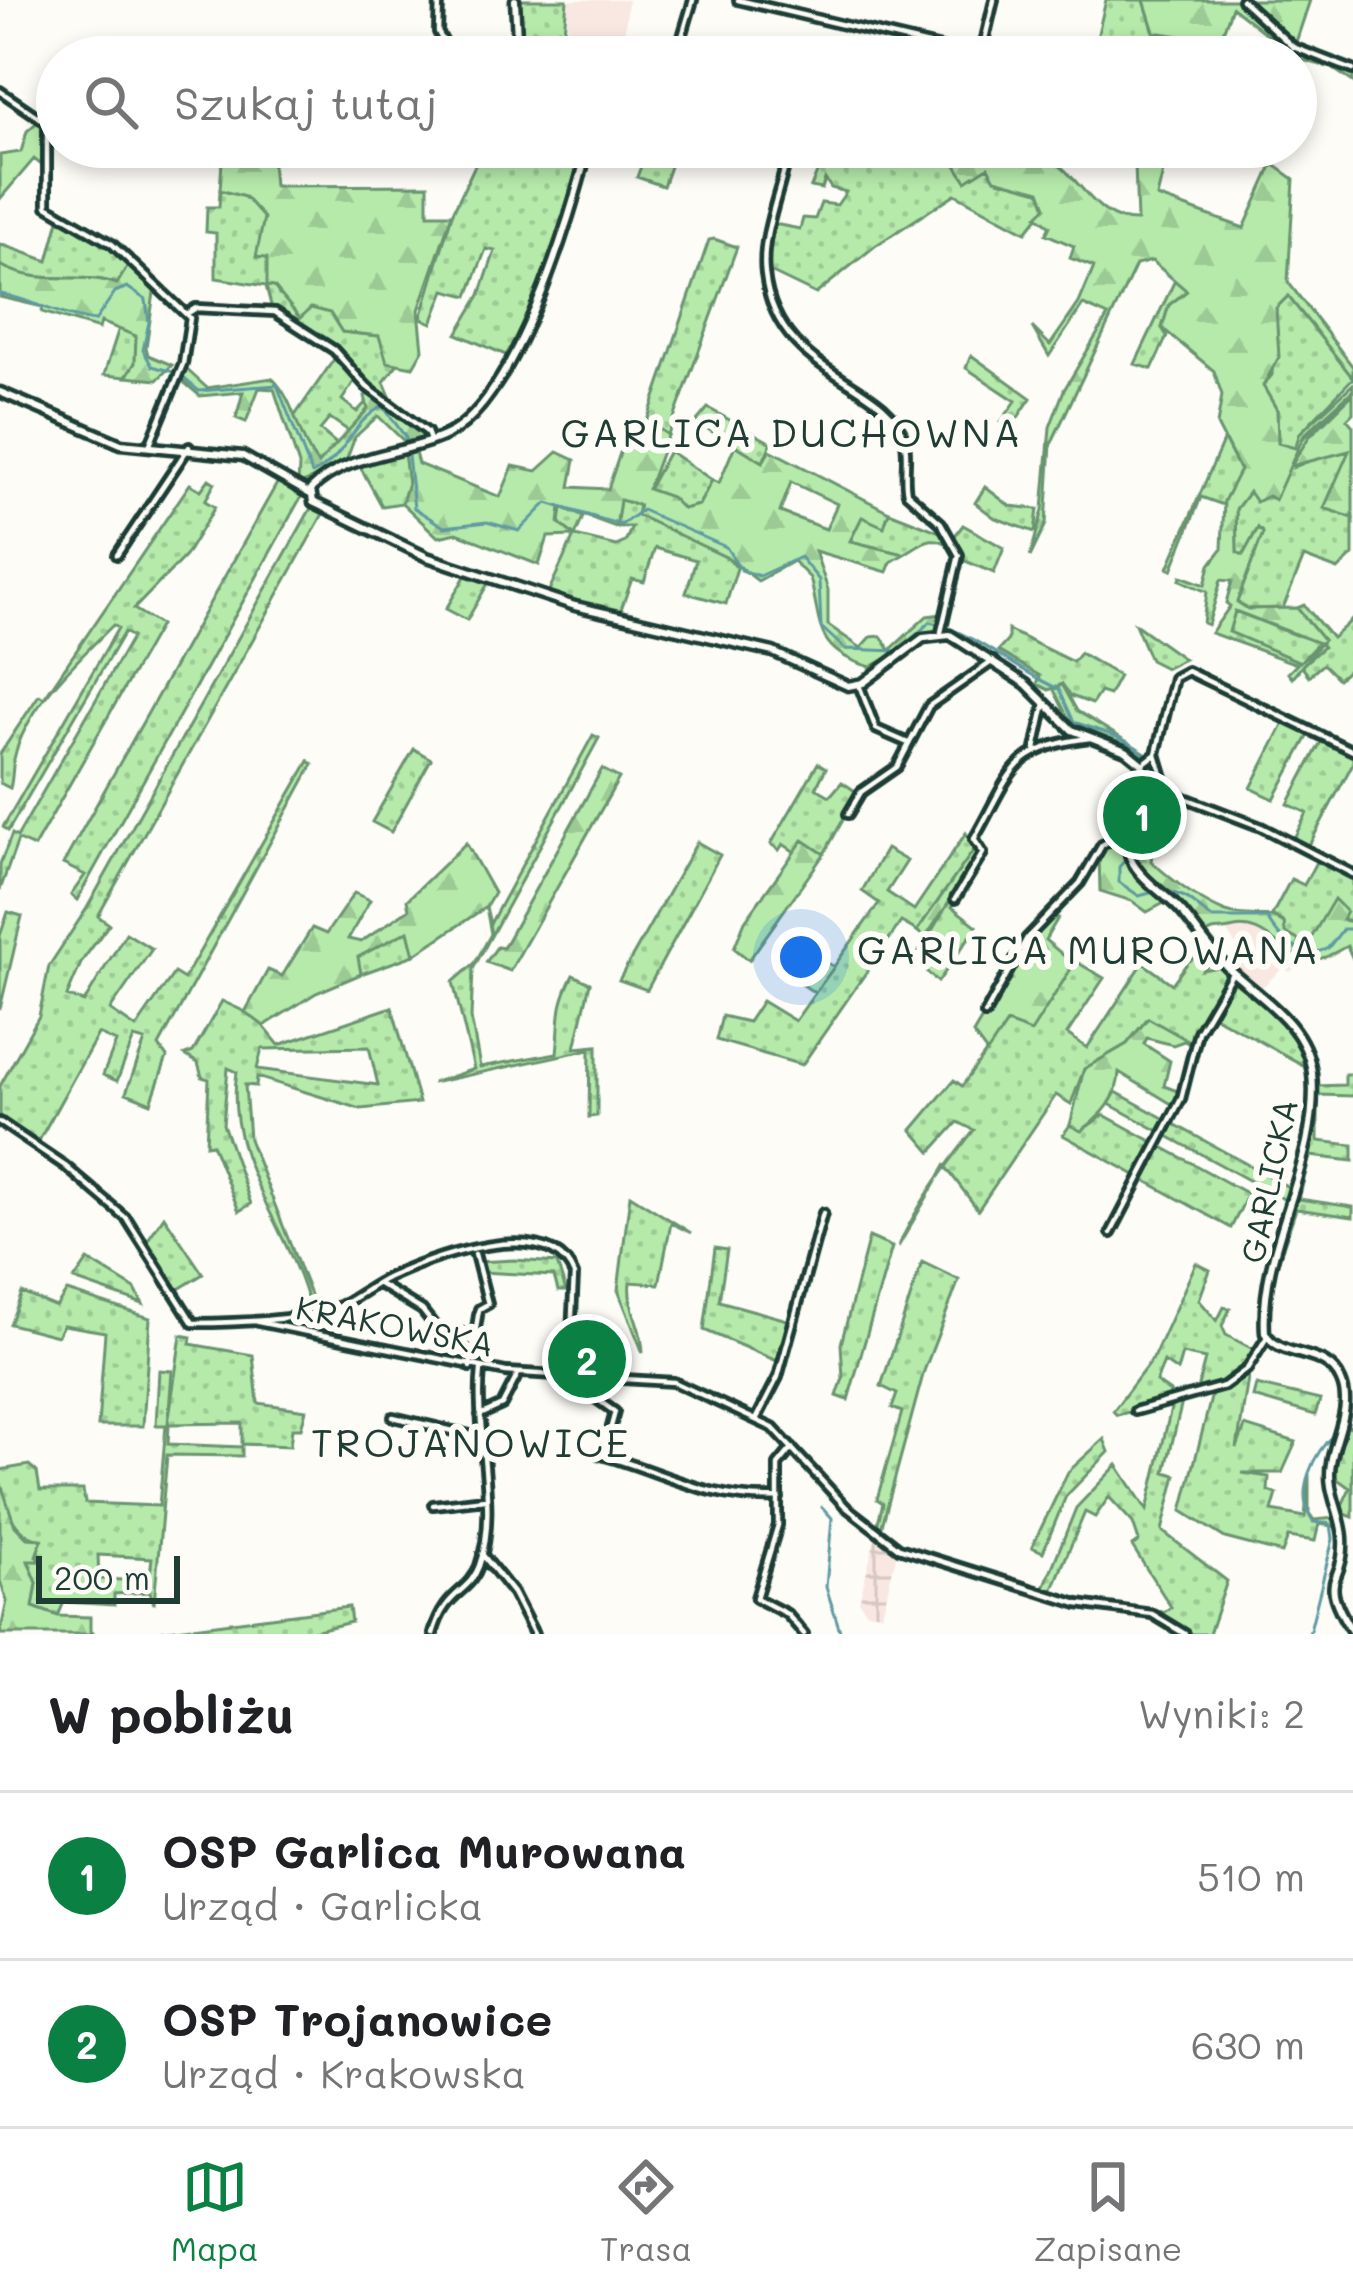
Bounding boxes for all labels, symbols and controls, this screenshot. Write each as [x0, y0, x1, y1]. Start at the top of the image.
search box [36, 36, 1317, 168]
icon: search [78, 69, 144, 135]
text: Szukaj tutaj [174, 73, 438, 131]
district label: GARLICA DUCHOWNA [560, 406, 1024, 457]
pin: 1 [1103, 770, 1181, 860]
district label: GARLICA MUROWANA [857, 923, 1321, 974]
your location [771, 927, 831, 987]
street label: GARLICKA [1229, 1095, 1306, 1267]
street label: KRAKOWSKA [293, 1284, 498, 1365]
pin: 2 [548, 1314, 626, 1404]
district label: TROJANOWICE [311, 1416, 631, 1467]
scale bar [36, 1550, 180, 1603]
text: 200 m [54, 1555, 150, 1598]
text: W pobliżu [48, 1679, 294, 1746]
text: Wyniki: 2 [1138, 1687, 1305, 1738]
text: OSP Garlica Murowana [162, 1821, 686, 1879]
text: 1 [78, 1850, 96, 1901]
text: 510 m [1197, 1850, 1305, 1901]
text: Urząd · Garlicka [162, 1879, 483, 1930]
text: OSP Trojanowice [162, 1989, 552, 2047]
text: 2 [76, 2018, 98, 2069]
text: 630 m [1191, 2018, 1305, 2069]
text: Urząd · Krakowska [162, 2047, 526, 2098]
tab: Mapa [171, 2154, 259, 2269]
tab: Trasa [600, 2154, 692, 2269]
tab: Zapisane [1034, 2154, 1182, 2269]

